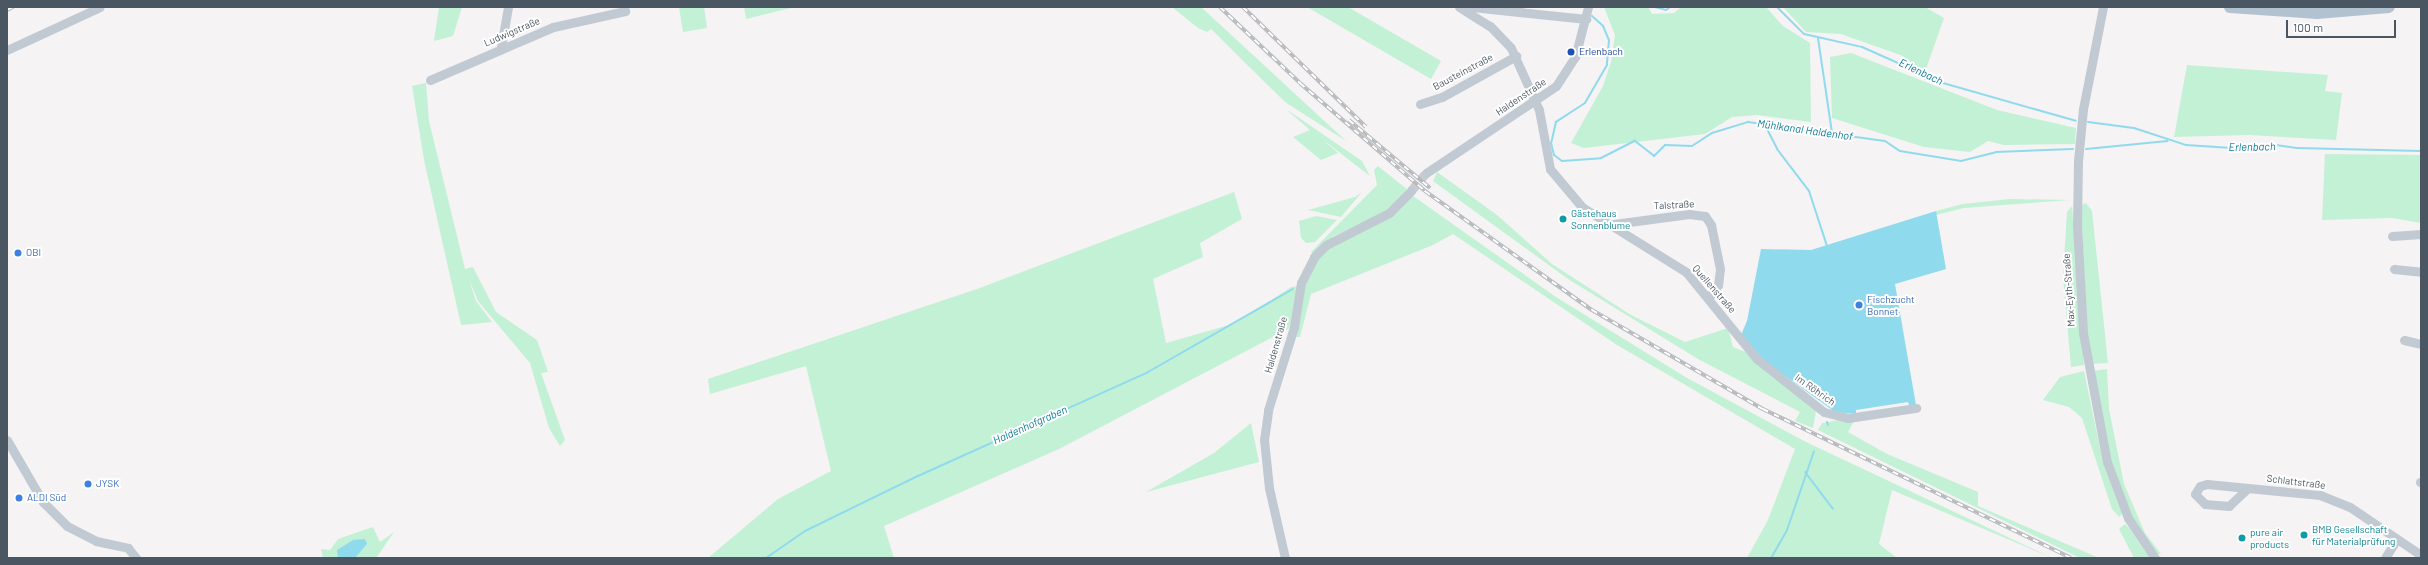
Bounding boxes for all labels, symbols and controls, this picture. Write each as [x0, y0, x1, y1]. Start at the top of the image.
scale bar [2288, 12, 2398, 38]
street label: Ludwigstraße [482, 15, 542, 49]
text: 100 m [2293, 20, 2323, 34]
place label: Erlenbach [1579, 46, 1623, 58]
marker: Erlenbach [1566, 47, 1576, 57]
street label: Bausteinstraße [1431, 51, 1495, 93]
water label: Erlenbach [1897, 56, 1945, 88]
street label: Haldenstraße [1494, 76, 1548, 118]
water label: Mühlkanal Haldenhof [1756, 117, 1854, 143]
water label: Erlenbach [2228, 140, 2276, 154]
street label: Talstraße [1653, 198, 1695, 212]
place label: Gästehaus Sonnenblume [1571, 207, 1630, 230]
marker: Gästehaus Sonnenblume [1558, 214, 1568, 224]
place label: OBI [26, 247, 41, 259]
marker: OBI [13, 248, 23, 258]
street label: Max-Eyth-Straße [2060, 253, 2078, 327]
street label: Quellenstraße [1690, 262, 1738, 316]
place label: Fischzucht Bonnet [1867, 293, 1915, 316]
marker: Fischzucht Bonnet [1854, 300, 1864, 310]
street label: Haldenstraße [1262, 315, 1290, 375]
street label: Im Röhrich [1793, 372, 1837, 408]
water label: Haldenhofgraben [991, 403, 1069, 447]
street label: Schlattstraße [2266, 472, 2326, 492]
place label: JYSK [96, 478, 119, 490]
marker: JYSK [83, 479, 93, 489]
place label: ALDI Süd [27, 492, 66, 504]
marker: ALDI Süd [14, 493, 24, 503]
place label: BMB Gesellschaft für Materialprüfung [2312, 523, 2395, 546]
place label: pure air products [2250, 526, 2289, 550]
marker: BMB Gesellschaft für Materialprüfung [2299, 530, 2309, 540]
marker: pure air products [2237, 533, 2247, 543]

